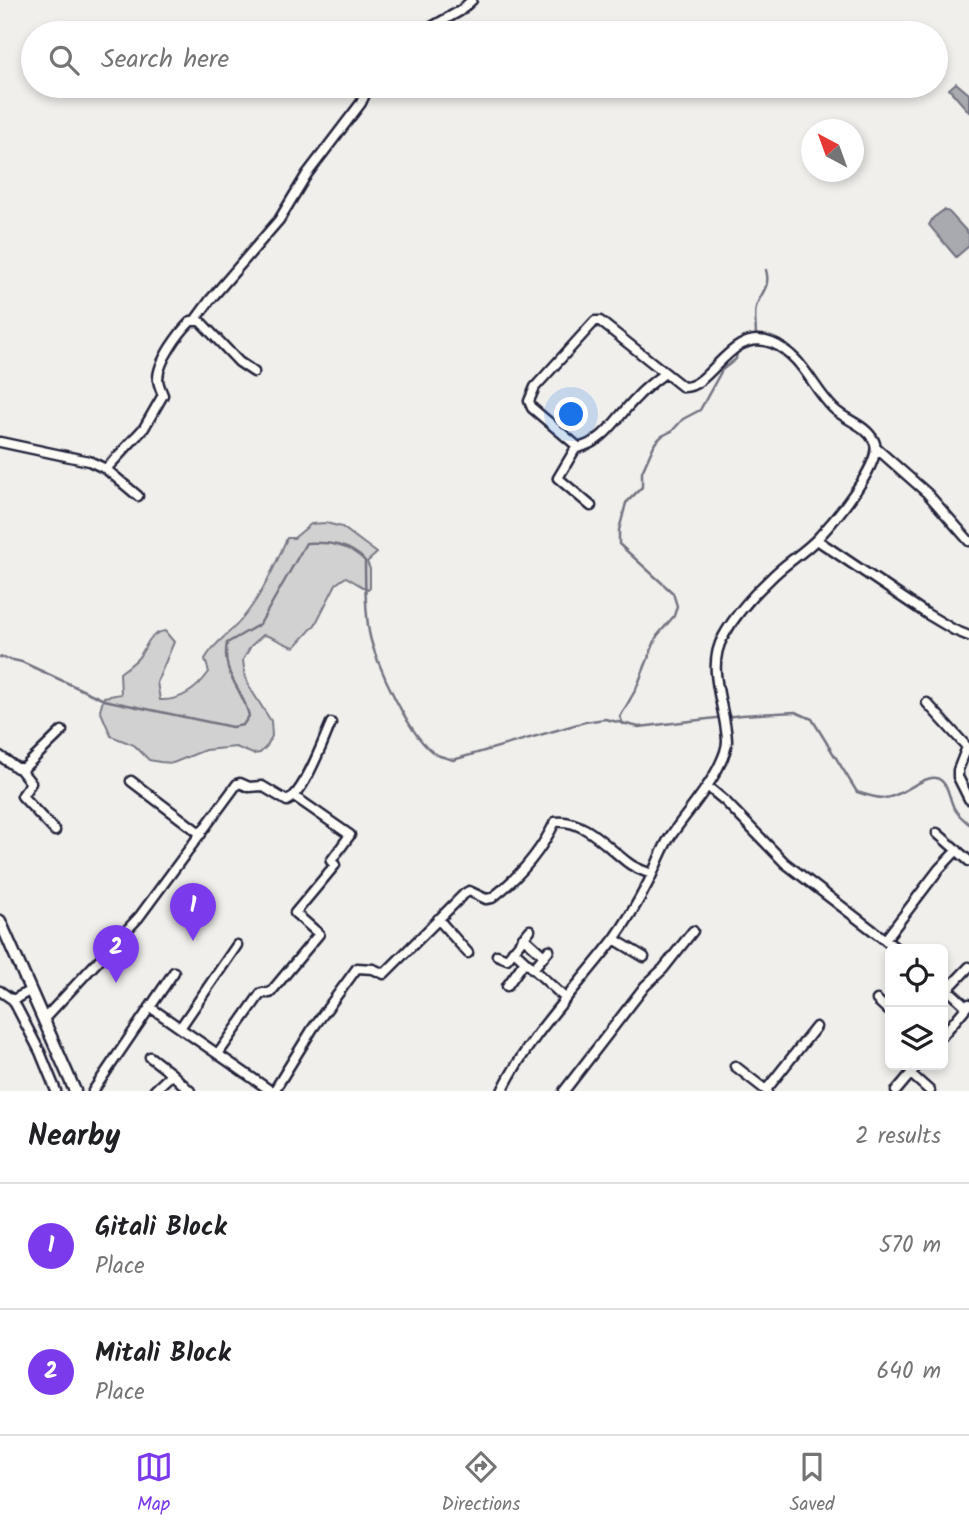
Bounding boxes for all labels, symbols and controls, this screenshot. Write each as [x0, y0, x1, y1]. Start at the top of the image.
search box [21, 21, 948, 98]
text: Search here [101, 39, 229, 81]
icon: search [45, 41, 83, 79]
north arrow [801, 119, 864, 182]
your location [554, 397, 588, 431]
pin: 1 [170, 883, 216, 941]
pin: 2 [93, 925, 139, 983]
map controls [885, 944, 948, 1070]
button: locate [885, 944, 948, 1007]
button: layers [885, 1007, 948, 1070]
text: Nearby [28, 1113, 120, 1161]
text: 2 results [855, 1119, 941, 1155]
text: Gitali Block [95, 1207, 226, 1249]
text: 1 [48, 1228, 54, 1264]
text: 570 m [879, 1228, 941, 1264]
text: Place [95, 1249, 145, 1285]
text: Mitali Block [95, 1333, 231, 1375]
text: 2 [44, 1354, 58, 1390]
text: 640 m [877, 1354, 941, 1390]
text: Place [95, 1375, 145, 1411]
tab: Map [135, 1448, 173, 1520]
tab: Directions [442, 1448, 520, 1520]
tab: Saved [789, 1448, 834, 1520]

